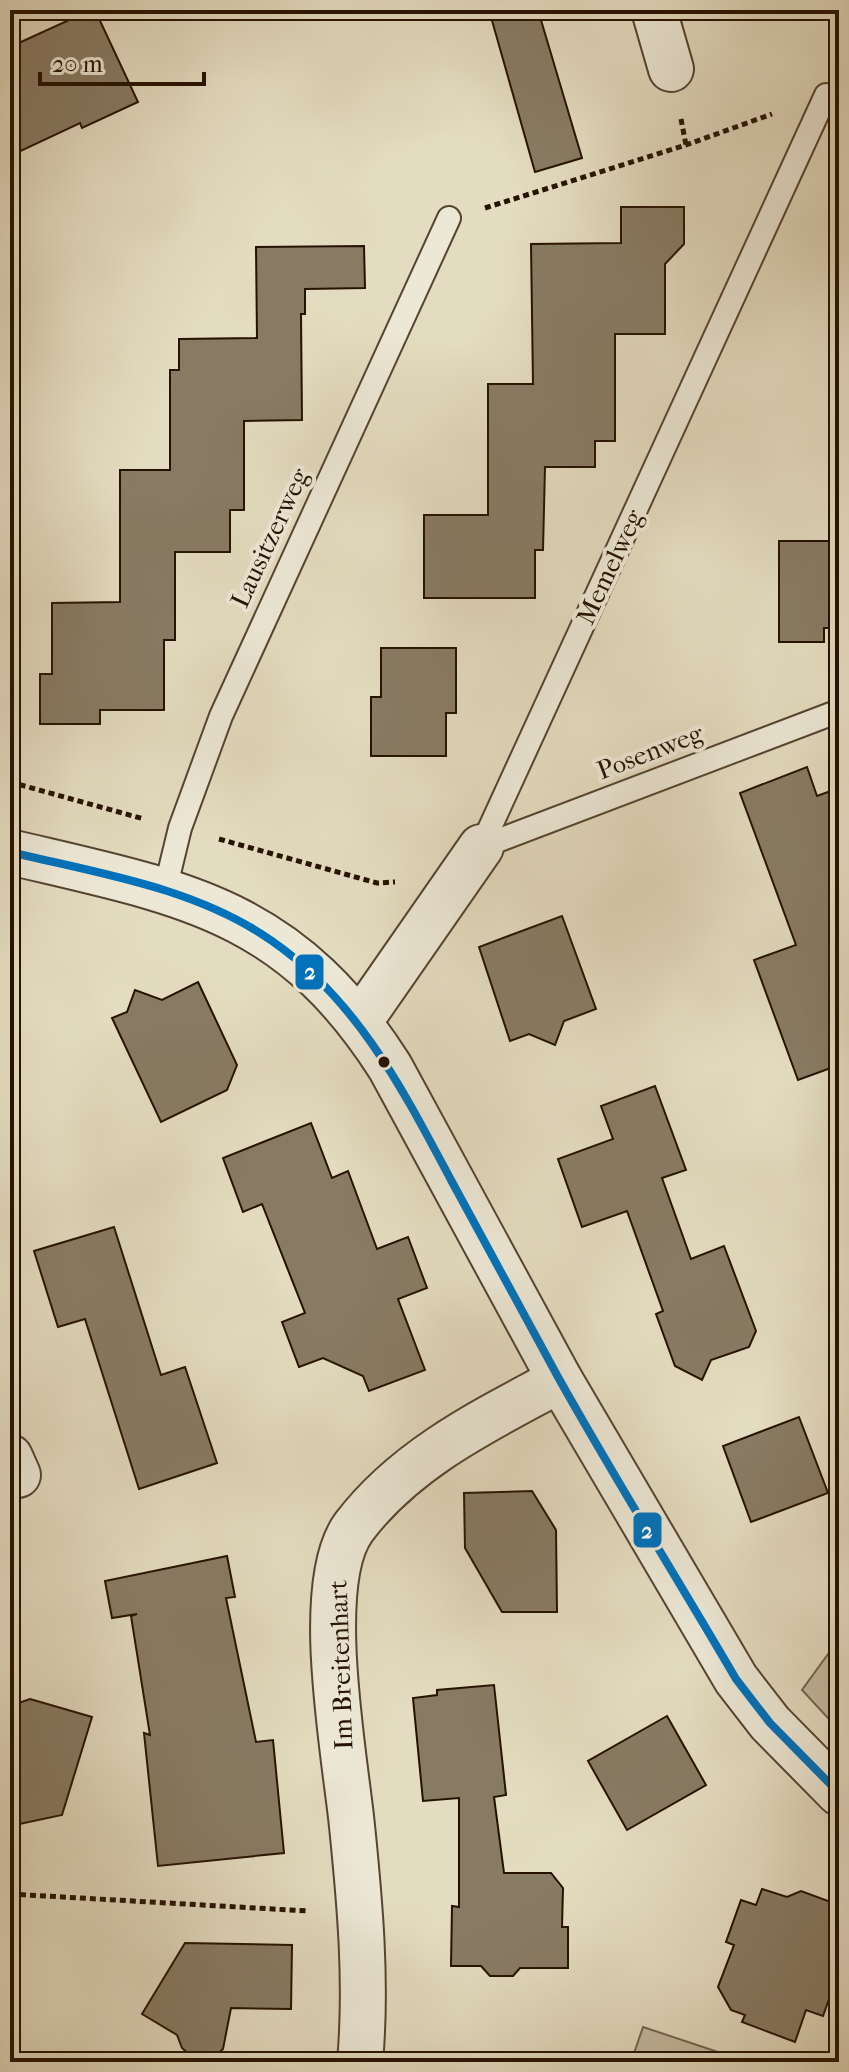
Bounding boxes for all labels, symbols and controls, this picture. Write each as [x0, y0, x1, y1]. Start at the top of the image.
scale bar [40, 36, 204, 86]
text: 20 m [52, 50, 103, 78]
street label: Lausitzerweg [224, 462, 316, 613]
street label: Memelweg [570, 504, 651, 629]
street label: Posenweg [593, 717, 708, 786]
line badge: 2 [294, 953, 325, 991]
text: 2 [304, 959, 316, 985]
unlabelled marker [376, 1054, 392, 1070]
line badge: 2 [632, 1511, 663, 1549]
text: 2 [641, 1518, 653, 1544]
street label: Im Breitenhart [323, 1579, 359, 1750]

